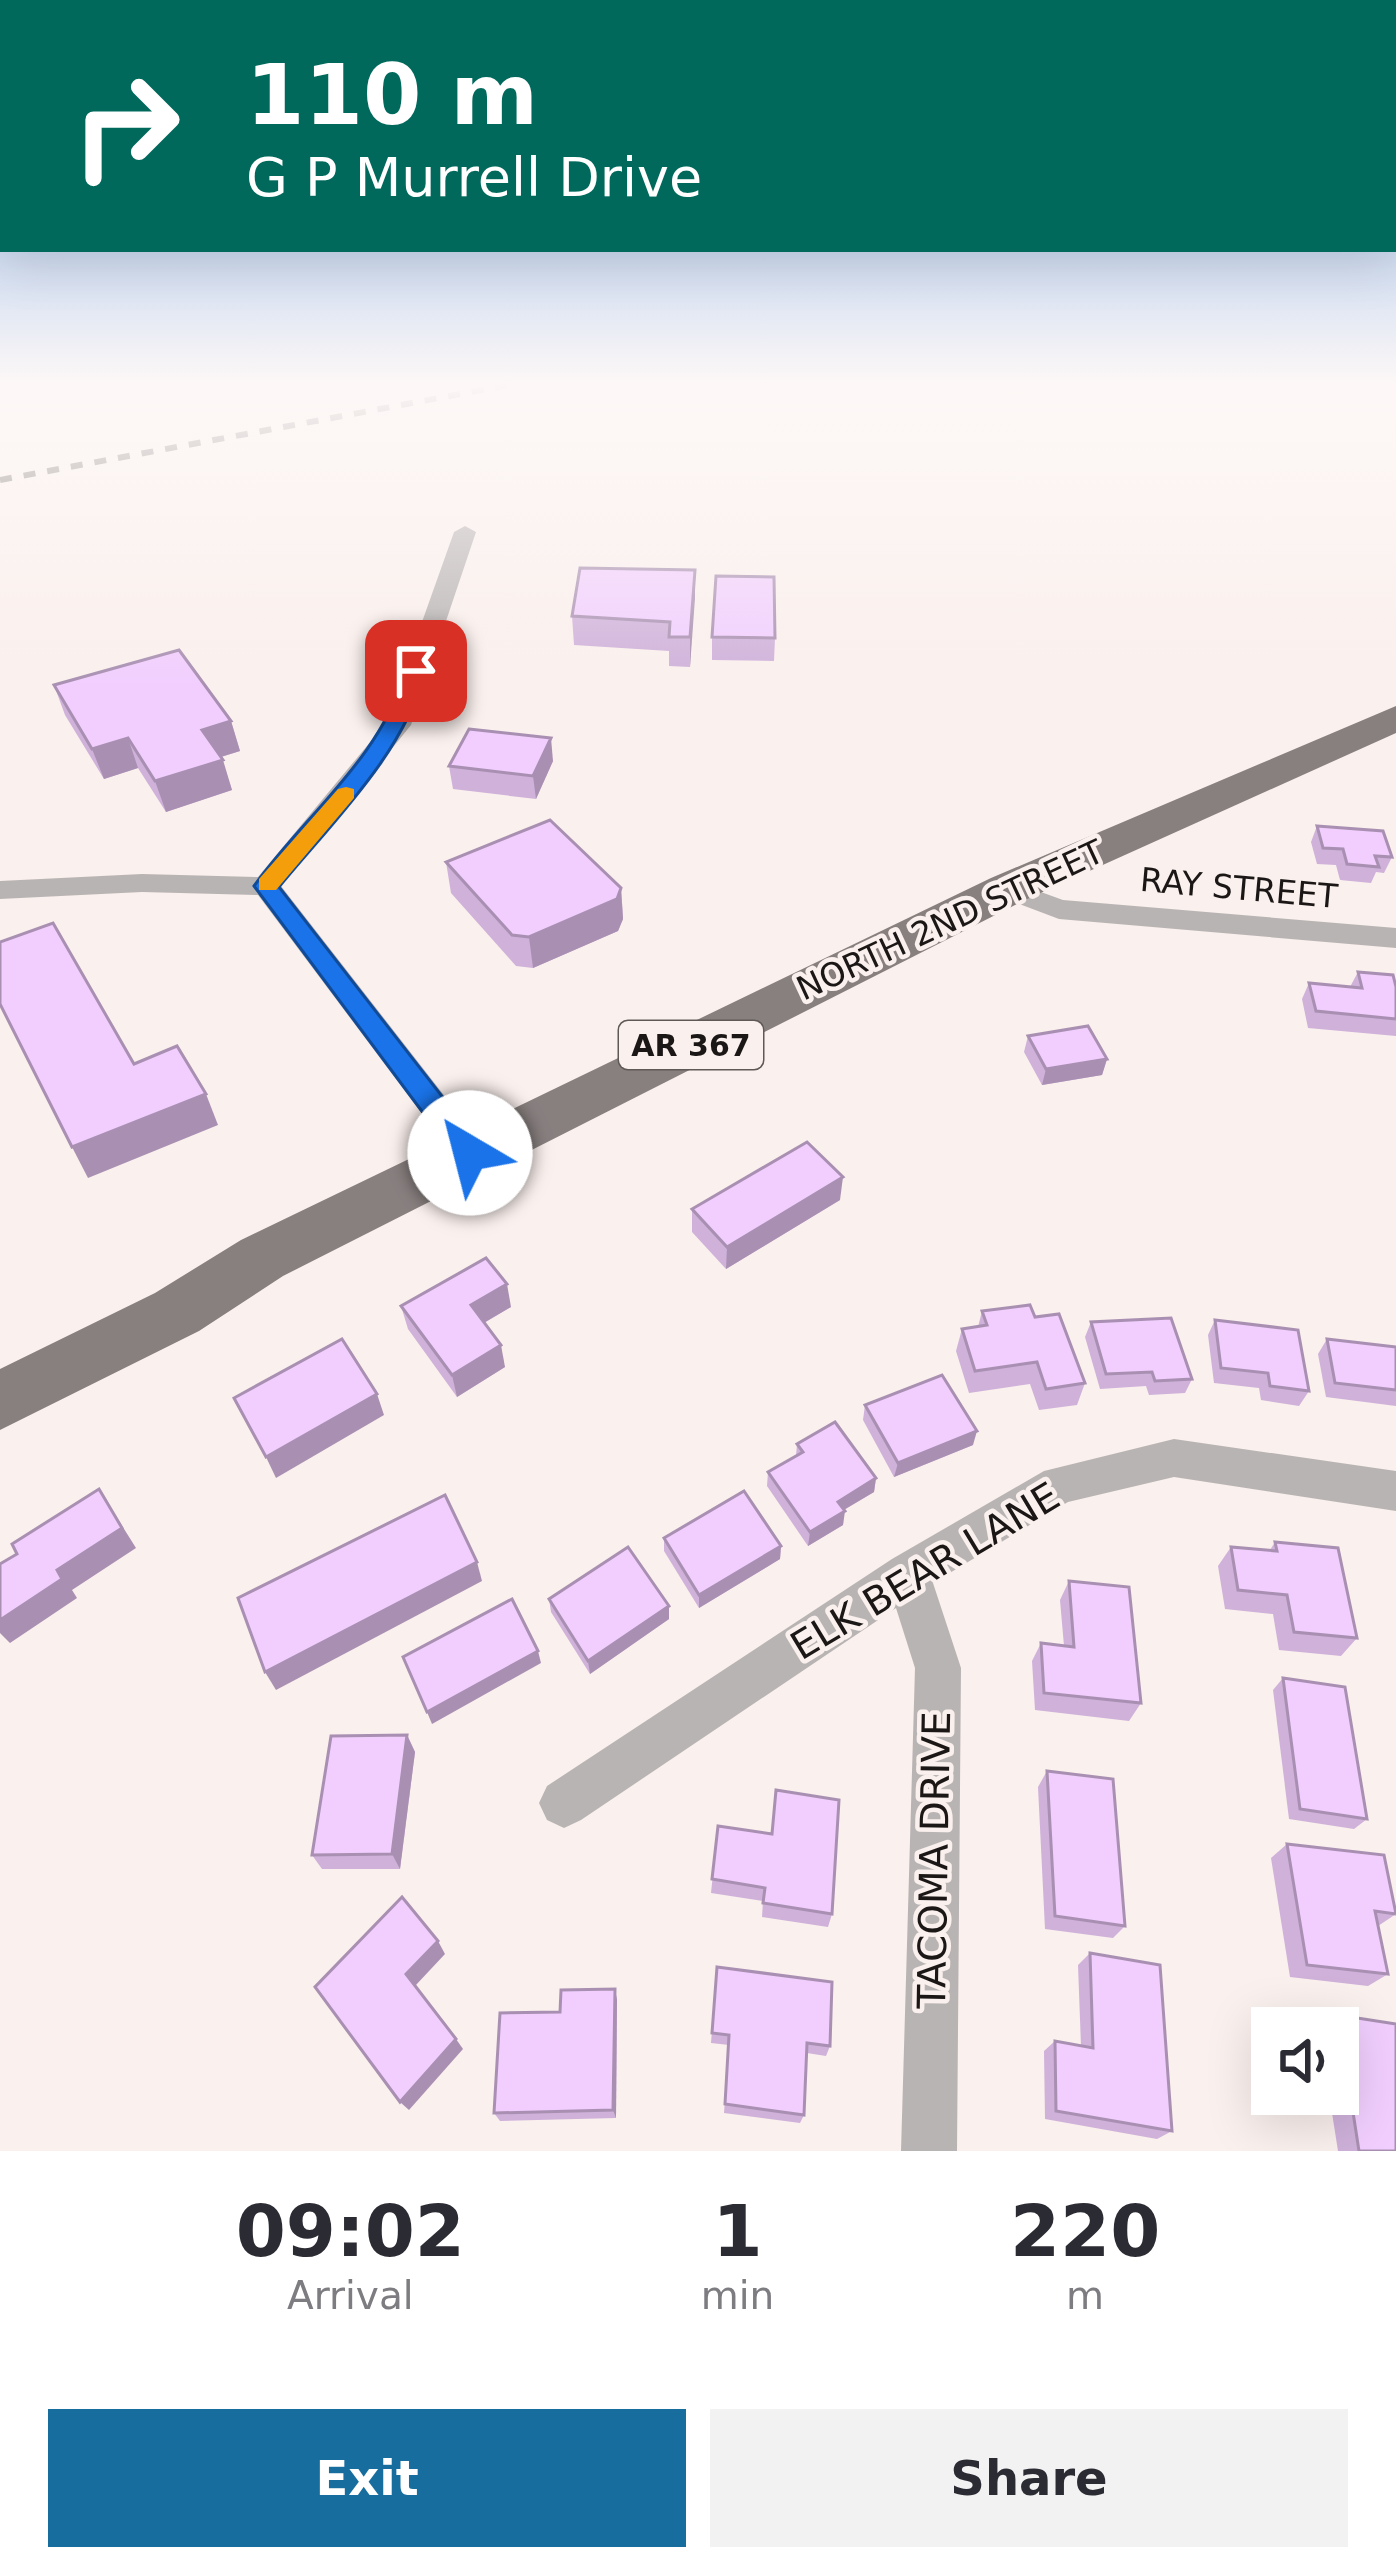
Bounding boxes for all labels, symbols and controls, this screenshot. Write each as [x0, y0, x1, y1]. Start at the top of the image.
text: 110 m [246, 46, 538, 144]
icon: right [48, 48, 204, 204]
text: G P Murrell Drive [246, 146, 702, 209]
pin [365, 620, 467, 722]
icon: arrive [383, 638, 449, 704]
street label: NORTH 2ND STREET [790, 831, 1110, 1008]
street label: RAY STREET [1139, 860, 1340, 916]
road number: AR 367 [619, 1021, 763, 1069]
position arrow [407, 1090, 533, 1216]
street label: ELK BEAR LANE [783, 1473, 1067, 1669]
street label: TACOMA DRIVE [909, 1711, 959, 2010]
map controls [1251, 2007, 1359, 2115]
button: sound [1251, 2007, 1359, 2115]
text: 09:02 [236, 2189, 465, 2273]
text: 1 [712, 2189, 762, 2273]
text: 220 [1010, 2189, 1160, 2273]
text: Arrival [287, 2273, 414, 2318]
text: min [701, 2273, 774, 2318]
text: m [1066, 2273, 1104, 2318]
button: Exit [48, 2409, 686, 2547]
button: Share [710, 2409, 1348, 2547]

